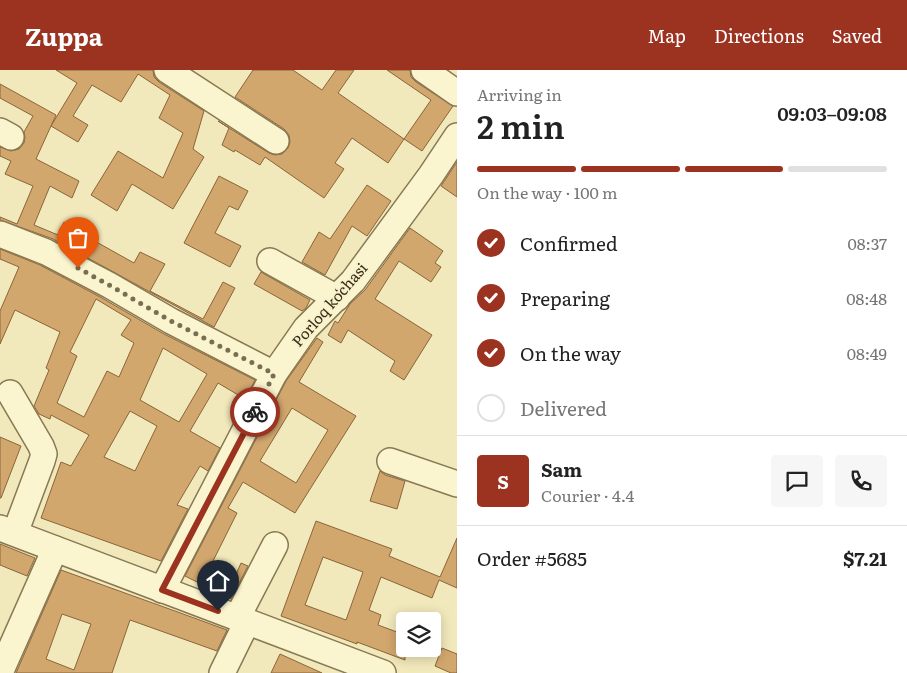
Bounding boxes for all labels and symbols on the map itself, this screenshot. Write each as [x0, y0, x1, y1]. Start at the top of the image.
pin [57, 217, 99, 268]
street label: Porloq koʻchasi [286, 257, 372, 351]
courier [230, 387, 280, 437]
pin [197, 560, 239, 611]

